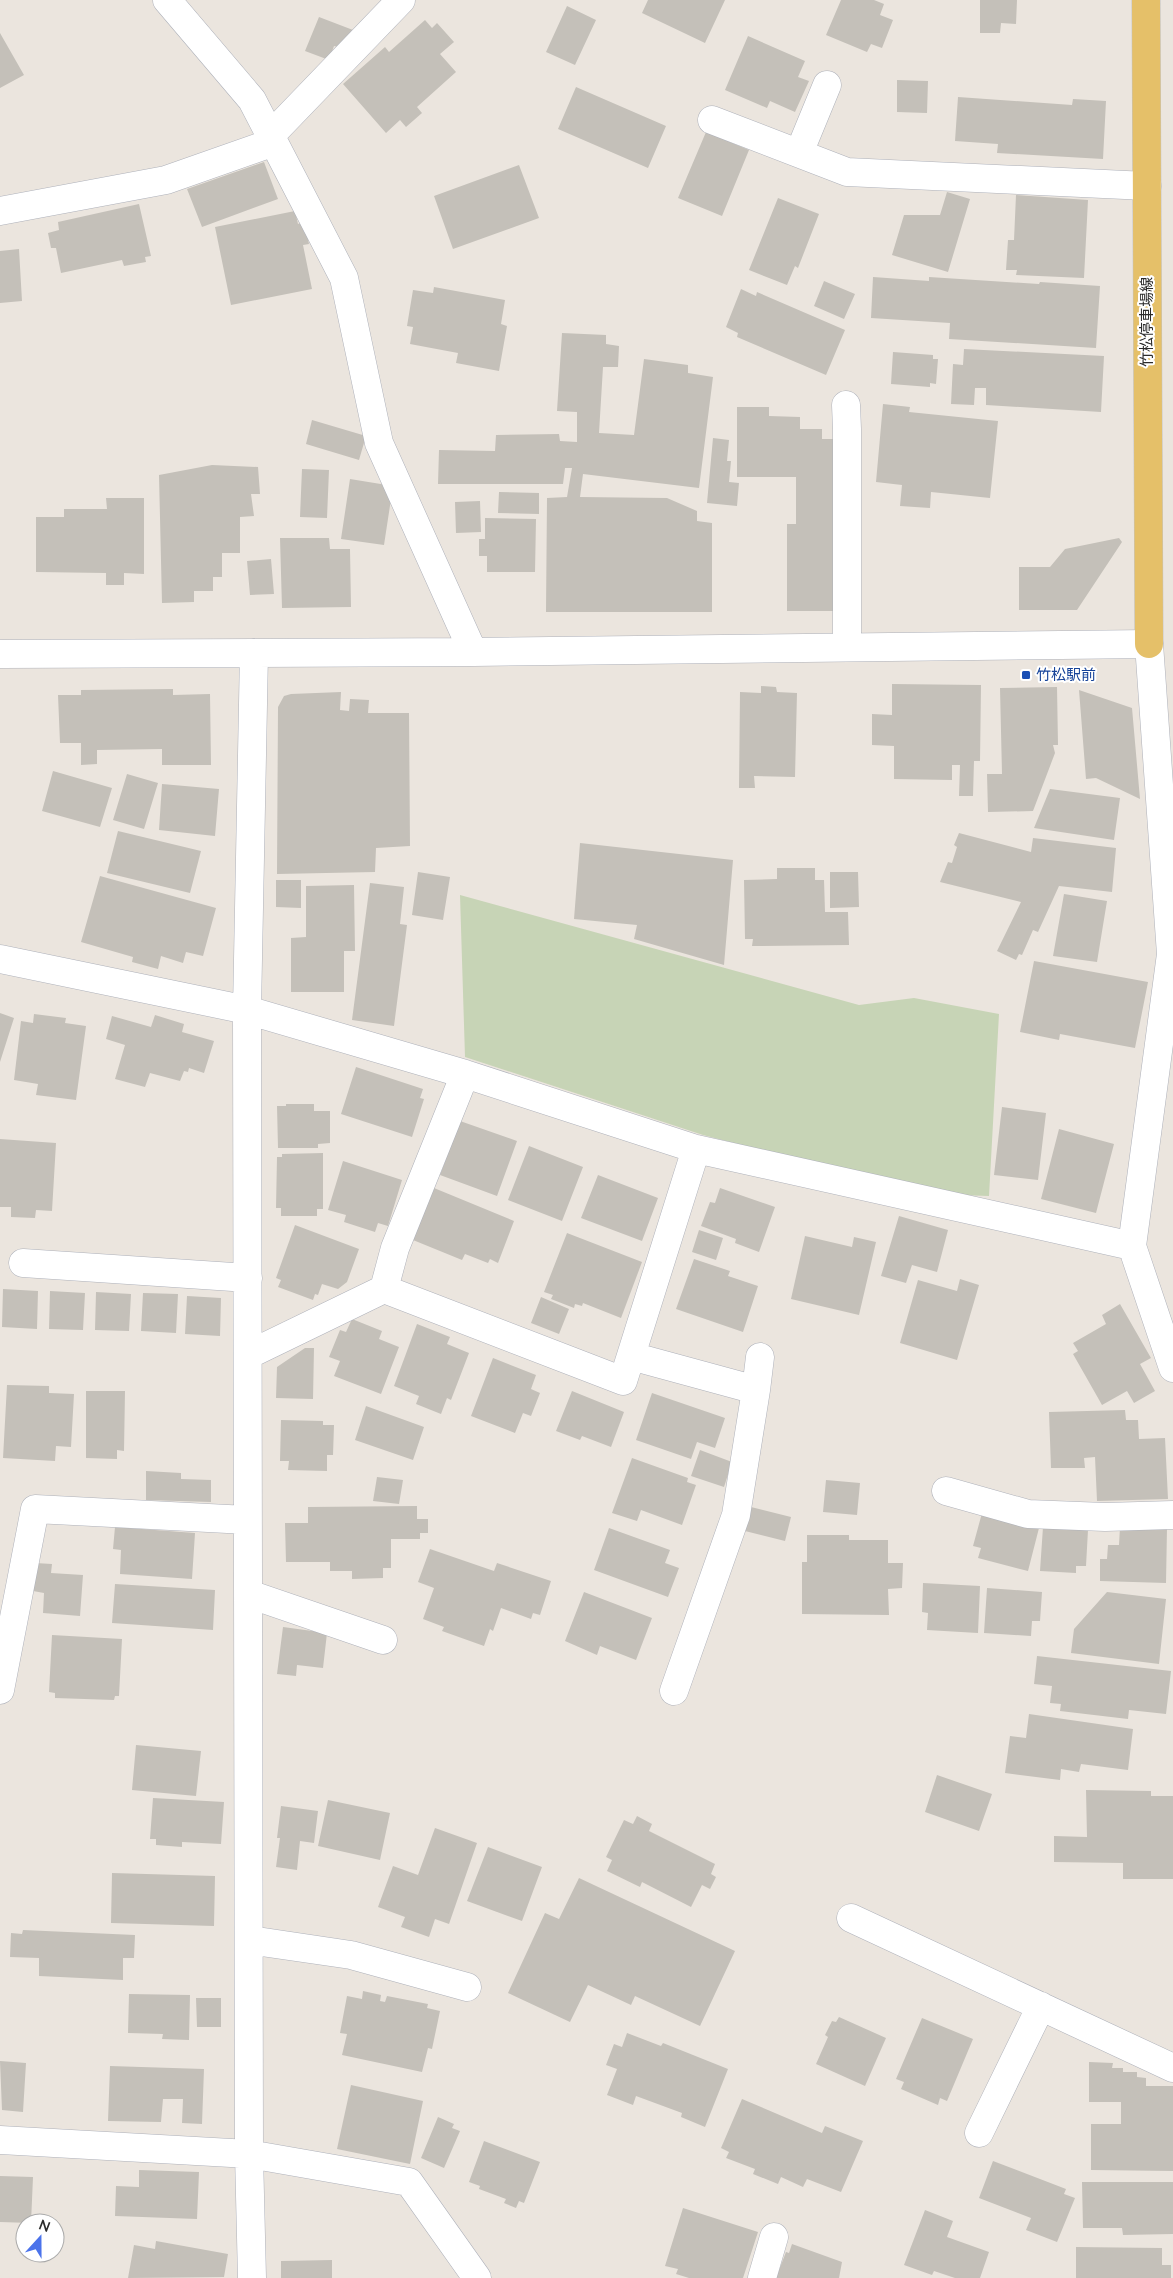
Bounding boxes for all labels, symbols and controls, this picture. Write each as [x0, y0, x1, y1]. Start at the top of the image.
street label: 竹松停車場線 [1137, 277, 1155, 367]
place label: 竹松駅前 [1036, 665, 1096, 683]
marker: 竹松駅前 [1020, 669, 1032, 681]
north arrow [15, 2213, 65, 2263]
text: N [37, 2216, 53, 2235]

